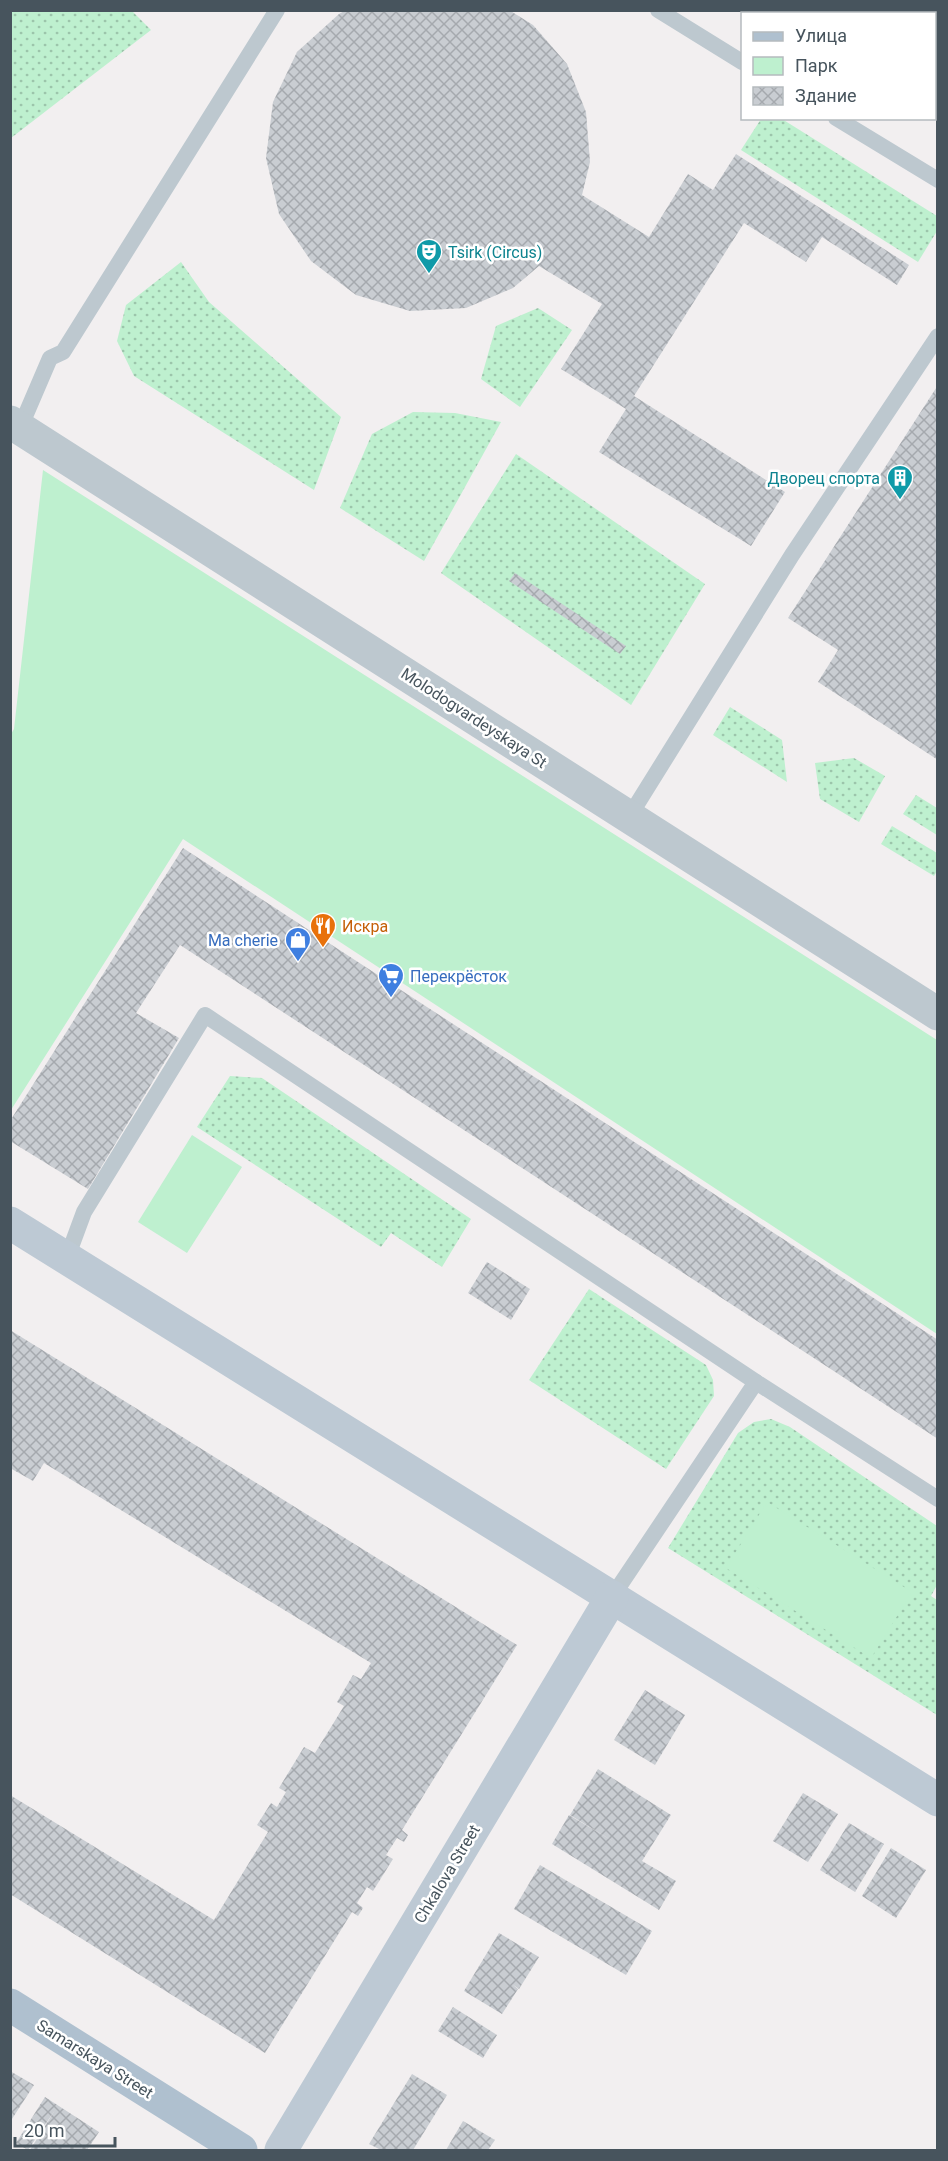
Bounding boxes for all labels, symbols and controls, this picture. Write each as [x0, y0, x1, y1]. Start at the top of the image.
legend [741, 12, 936, 120]
text: Улица [795, 25, 847, 46]
text: Парк [795, 55, 838, 76]
text: Здание [795, 85, 857, 106]
theatre icon: Tsirk (Circus) [414, 237, 444, 275]
place label: Tsirk (Circus) [448, 243, 542, 262]
building icon: Дворец спорта [885, 463, 915, 501]
place label: Дворец спорта [767, 469, 880, 488]
street label: Molodogvardeyskaya St [398, 664, 550, 772]
restaurant icon: Искра [308, 911, 338, 949]
place label: Искра [342, 917, 388, 936]
shop icon: Ma cherie [283, 925, 313, 963]
place label: Ma cherie [208, 931, 278, 950]
supermarket icon: Перекрёсток [376, 961, 406, 999]
place label: Перекрёсток [410, 967, 507, 986]
street label: Chkalova Street [410, 1821, 484, 1927]
street label: Samarskaya Street [33, 2016, 157, 2102]
scale bar [15, 2110, 116, 2148]
text: 20 m [24, 2120, 64, 2141]

